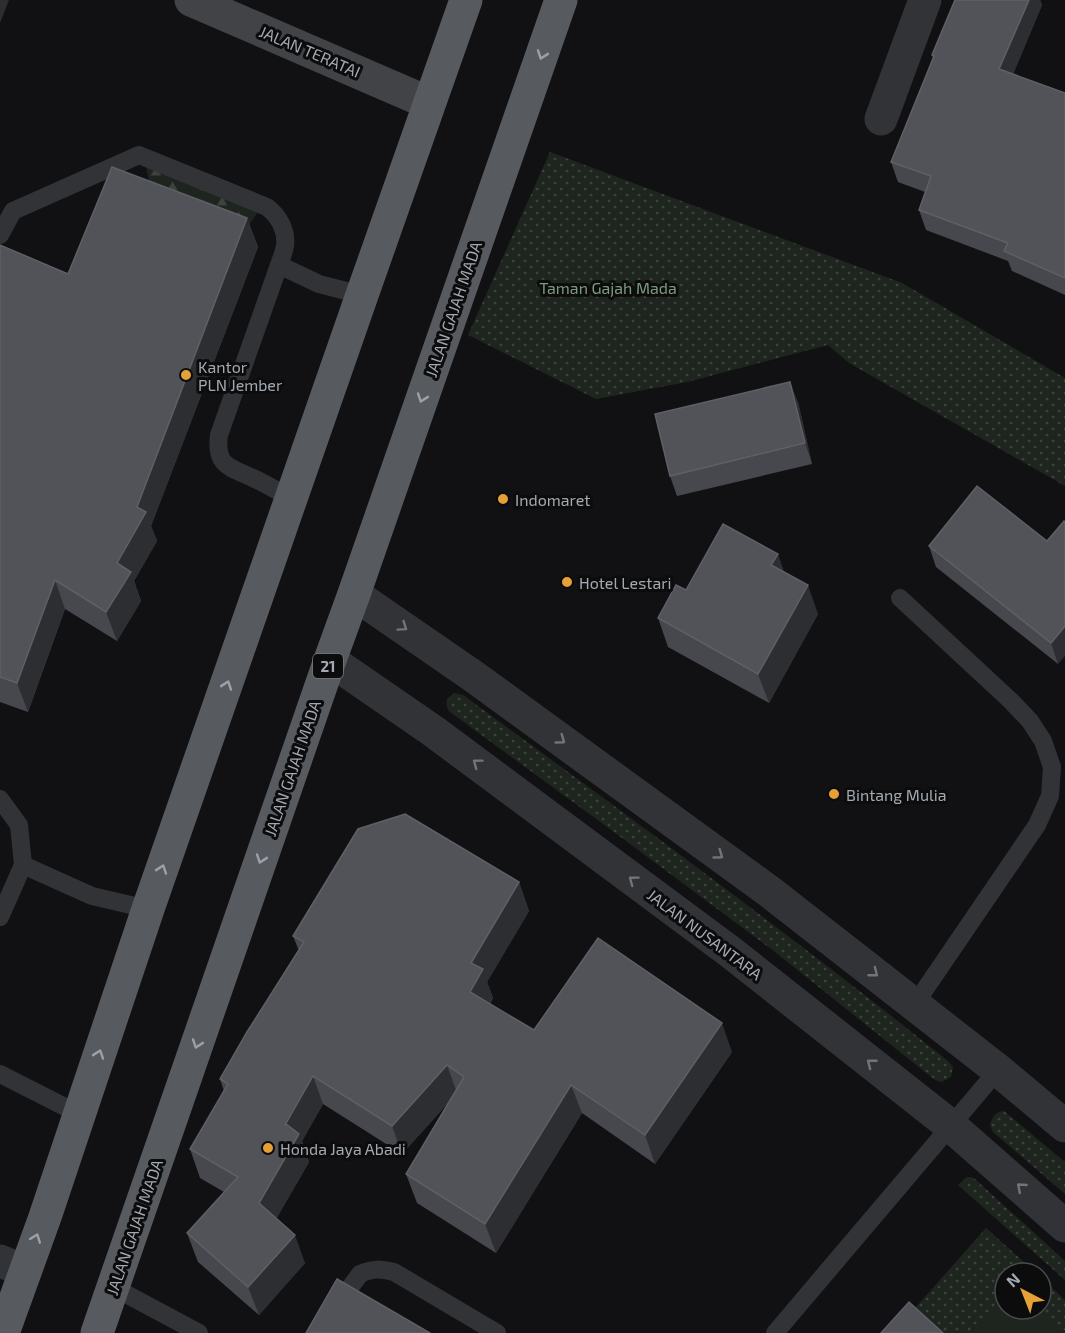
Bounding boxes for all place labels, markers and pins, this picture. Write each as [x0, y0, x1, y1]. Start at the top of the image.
place label: Kantor PLN Jember [198, 357, 283, 394]
marker: Kantor PLN Jember [179, 368, 193, 382]
place label: Indomaret [515, 490, 590, 509]
marker: Indomaret [496, 492, 510, 506]
place label: Hotel Lestari [579, 573, 672, 592]
marker: Hotel Lestari [560, 575, 574, 589]
place label: Bintang Mulia [846, 785, 947, 804]
marker: Bintang Mulia [827, 787, 841, 801]
place label: Honda Jaya Abadi [280, 1139, 406, 1158]
marker: Honda Jaya Abadi [261, 1141, 275, 1155]

